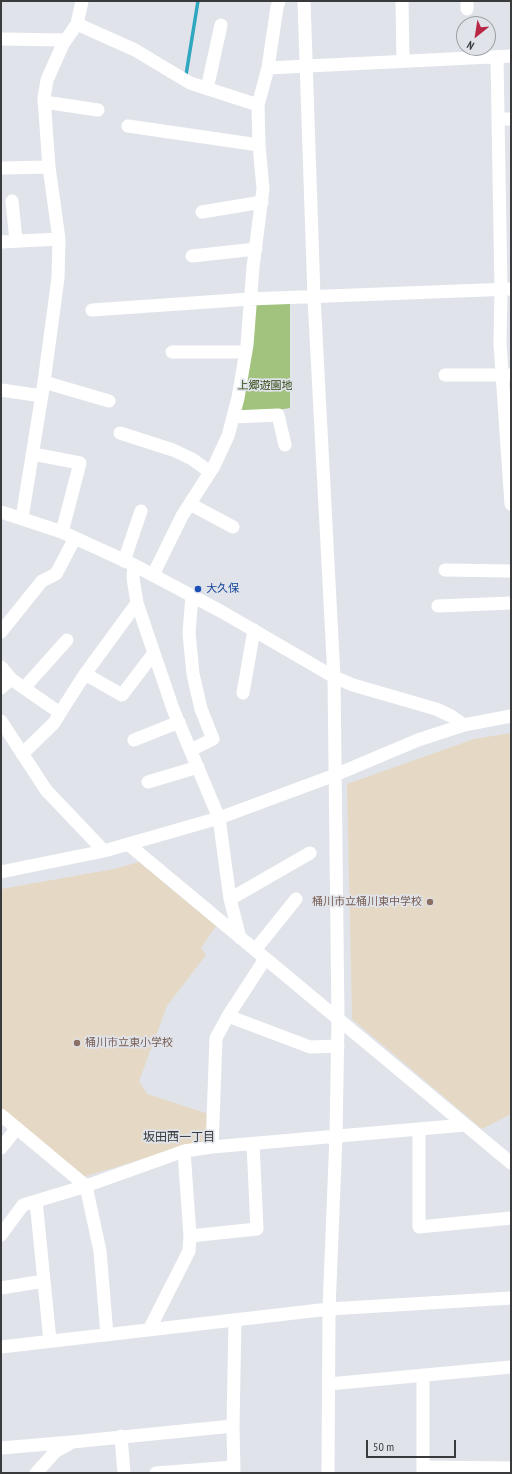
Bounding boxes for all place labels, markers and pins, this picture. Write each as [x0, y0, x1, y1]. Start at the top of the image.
place label: 大久保 [206, 582, 239, 596]
marker: 大久保 [193, 584, 203, 594]
place label: 桶川市立桶川東中学校 [312, 895, 422, 909]
marker: 桶川市立桶川東中学校 [425, 897, 435, 907]
place label: 桶川市立東小学校 [85, 1036, 173, 1050]
marker: 桶川市立東小学校 [72, 1038, 82, 1048]

